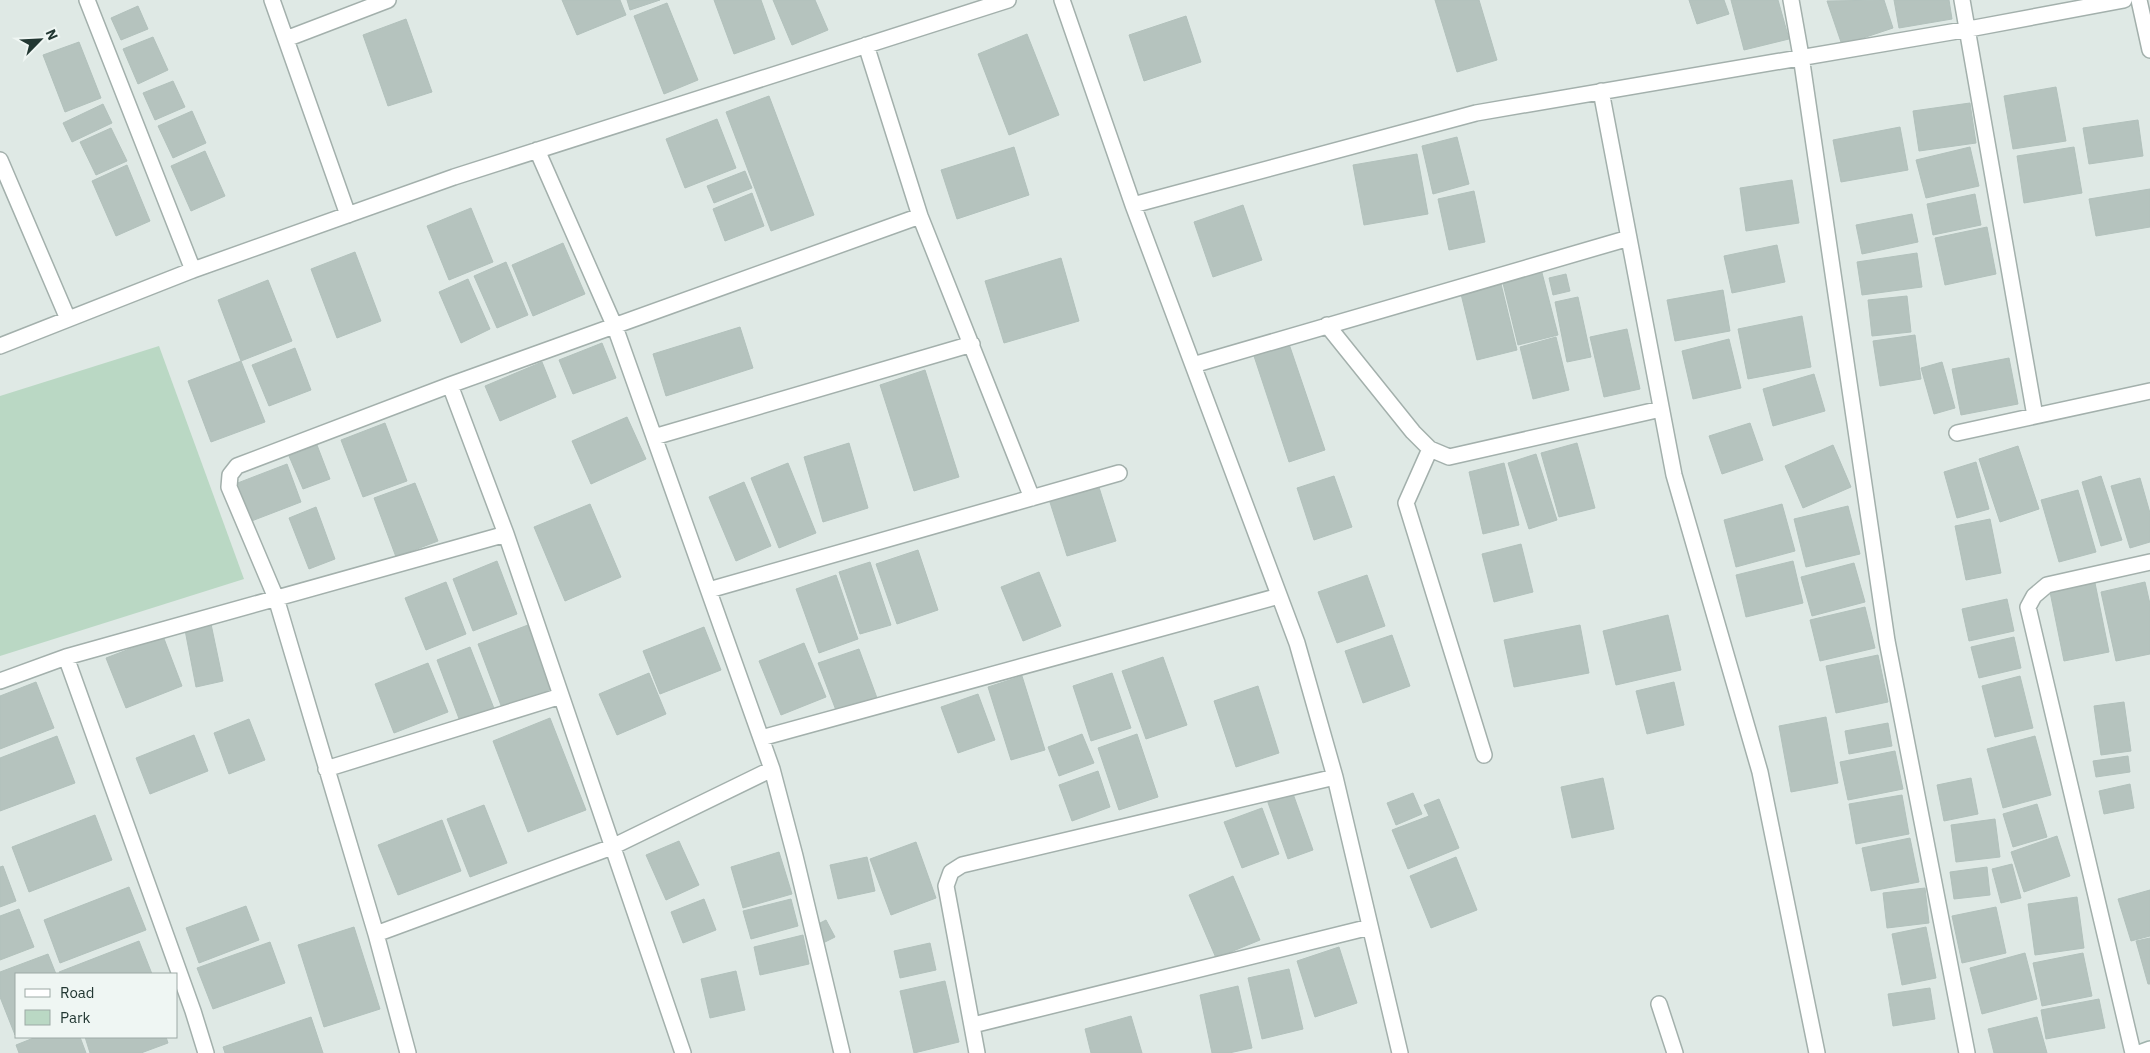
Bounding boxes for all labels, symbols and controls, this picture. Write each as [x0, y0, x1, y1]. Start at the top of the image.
north arrow [15, 15, 65, 65]
text: N [42, 26, 62, 43]
legend [15, 973, 178, 1038]
text: Road [60, 983, 95, 1002]
text: Park [60, 1008, 90, 1027]

